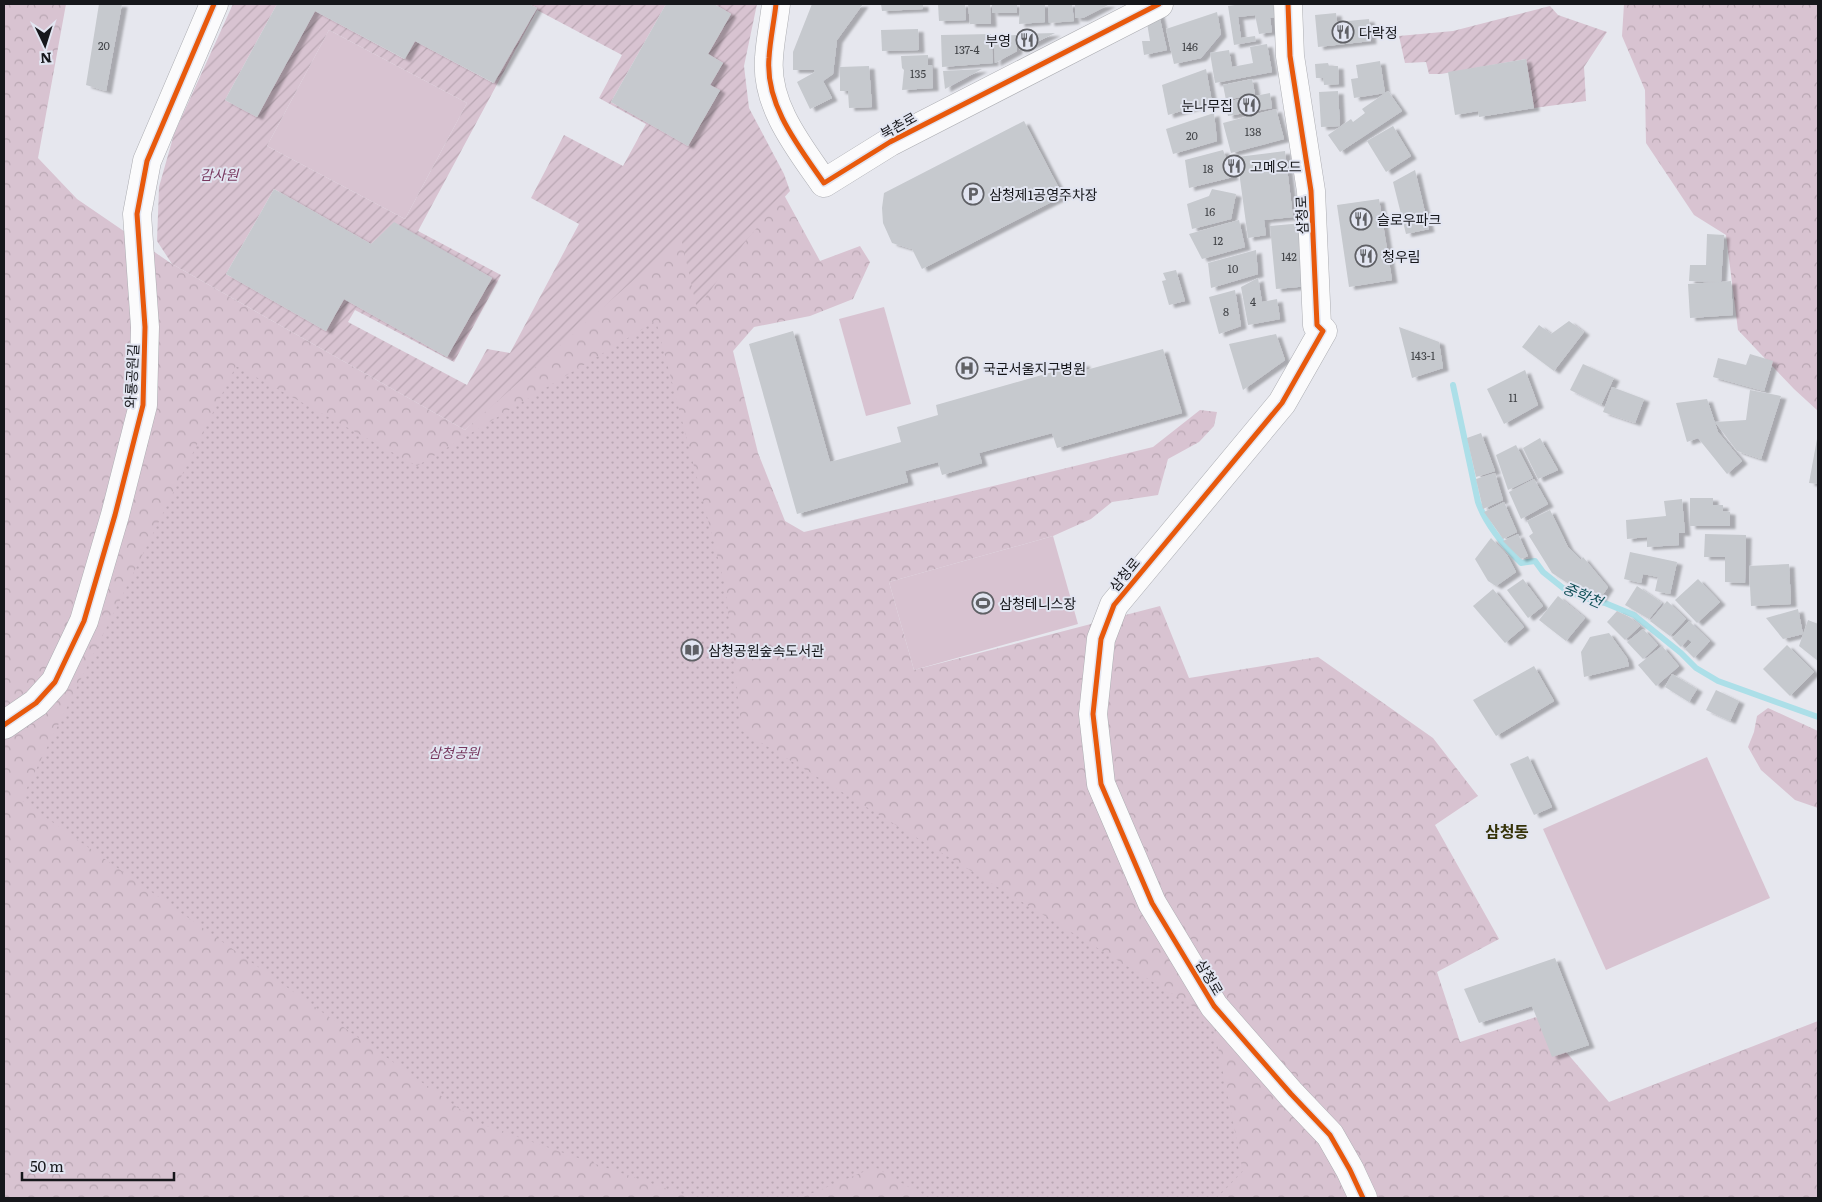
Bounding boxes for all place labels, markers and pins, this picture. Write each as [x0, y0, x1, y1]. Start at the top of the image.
restaurant icon: 다락정 [1331, 20, 1355, 44]
place label: 다락정 [1359, 22, 1398, 42]
restaurant icon: 부영 [1015, 28, 1039, 52]
place label: 부영 [985, 30, 1011, 50]
restaurant icon: 눈나무집 [1237, 93, 1261, 117]
place label: 눈나무집 [1181, 95, 1233, 115]
restaurant icon: 고메오드 [1222, 154, 1246, 178]
place label: 고메오드 [1250, 156, 1302, 176]
parking icon: 삼청제1공영주차장 [961, 182, 985, 206]
place label: 삼청제1공영주차장 [989, 184, 1098, 204]
restaurant icon: 슬로우파크 [1349, 207, 1373, 231]
place label: 슬로우파크 [1377, 209, 1442, 229]
restaurant icon: 청우림 [1354, 244, 1378, 268]
place label: 청우림 [1382, 246, 1421, 266]
hospital icon: 국군서울지구병원 [955, 356, 979, 380]
place label: 국군서울지구병원 [983, 358, 1086, 378]
sports icon: 삼청테니스장 [971, 591, 995, 615]
place label: 삼청테니스장 [999, 593, 1076, 613]
library icon: 삼청공원숲속도서관 [680, 638, 704, 662]
place label: 삼청공원숲속도서관 [708, 640, 824, 660]

